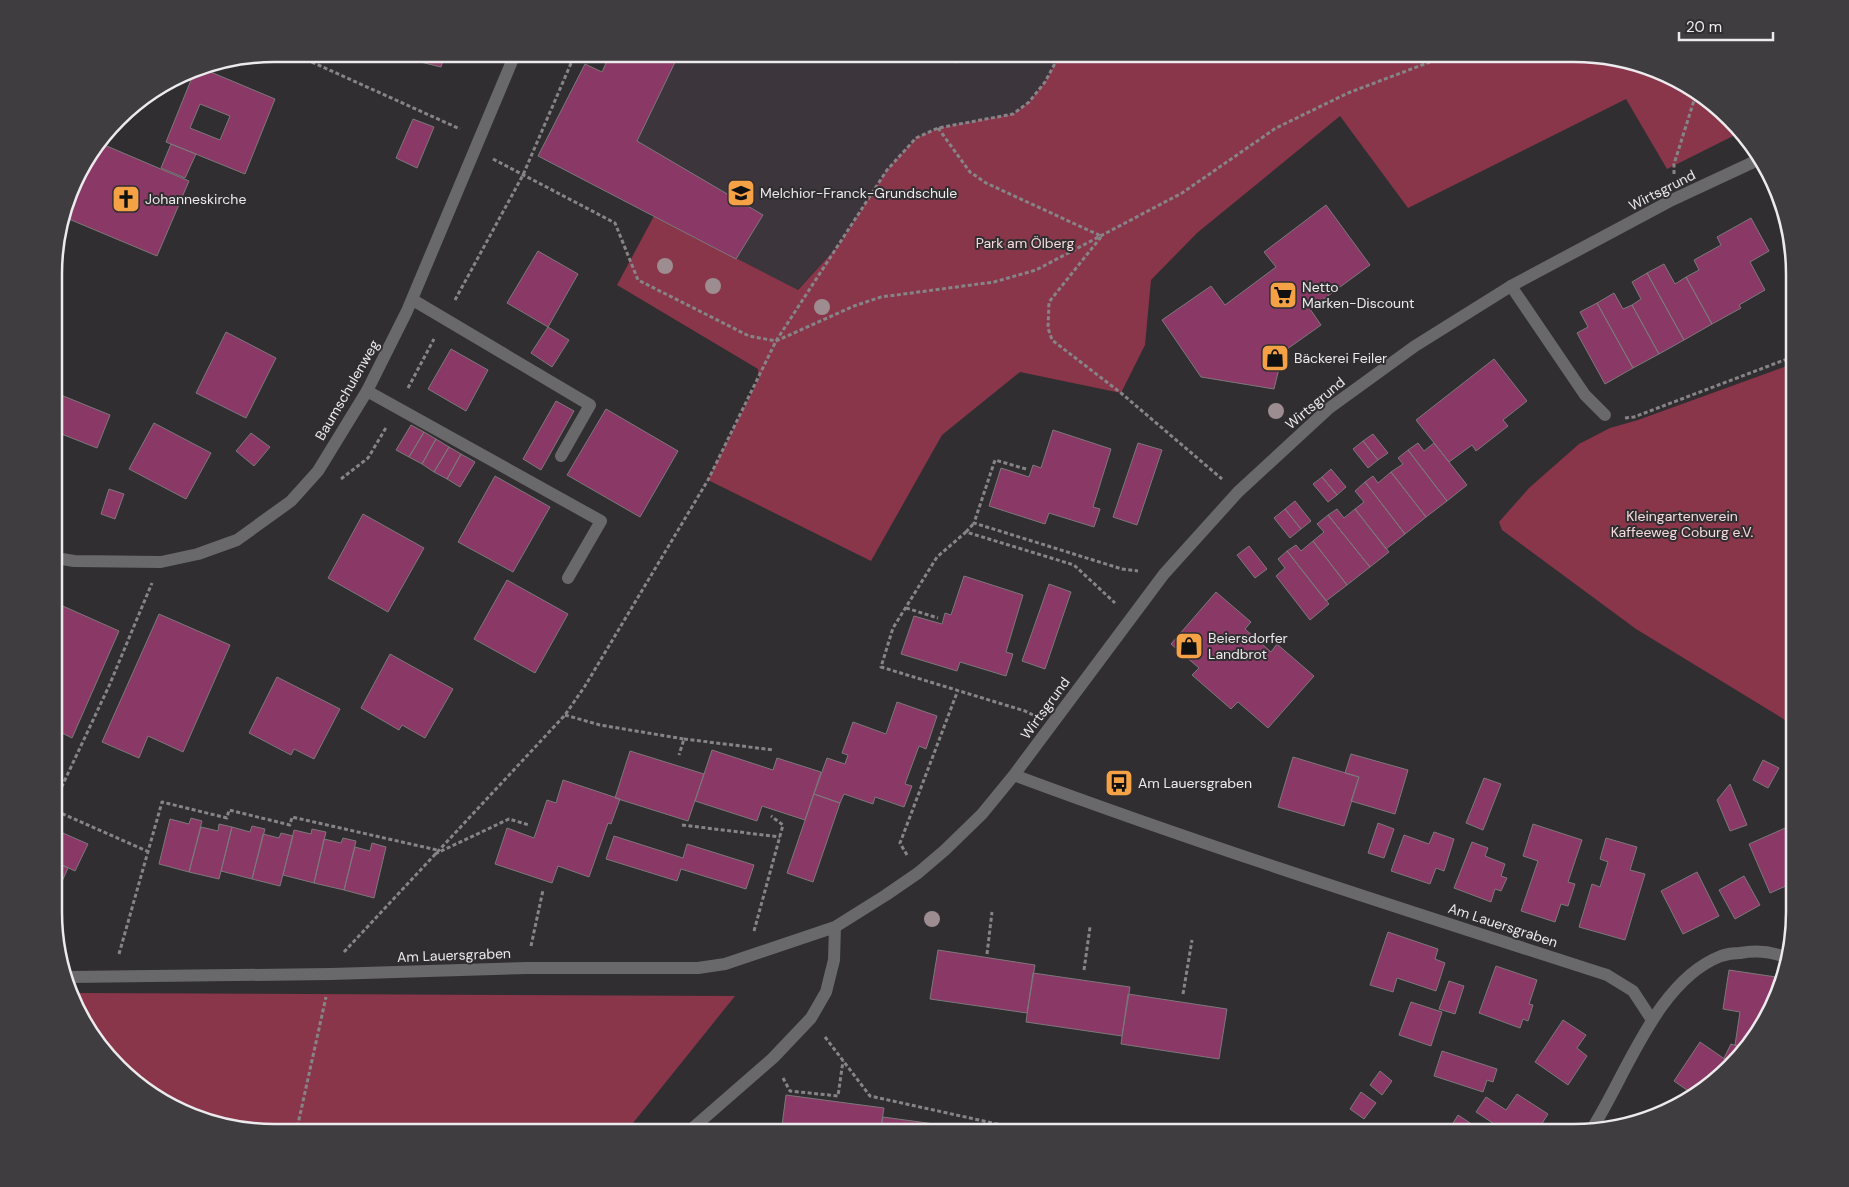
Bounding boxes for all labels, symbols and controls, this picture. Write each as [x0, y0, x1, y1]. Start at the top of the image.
scale bar [1679, 10, 1773, 42]
text: 20 m [1686, 17, 1722, 37]
street label: Wirtsgrund [1626, 166, 1698, 214]
school or university icon: Melchior-Franck-Grundschule [726, 178, 756, 208]
church icon: Johanneskirche [111, 184, 141, 214]
place label: Melchior-Franck-Grundschule [760, 184, 957, 202]
place label: Johanneskirche [145, 190, 246, 208]
park label: Park am Ölberg [976, 234, 1075, 252]
place label: Netto Marken-Discount [1302, 278, 1415, 312]
supermarket icon: Netto Marken-Discount [1268, 280, 1298, 310]
street label: Baumschulenweg [311, 336, 383, 443]
shop icon: Bäckerei Feiler [1260, 343, 1290, 373]
place label: Bäckerei Feiler [1294, 349, 1387, 367]
street label: Wirtsgrund [1281, 373, 1349, 433]
park label: Kleingartenverein Kaffeeweg Coburg e.V. [1611, 507, 1753, 541]
place label: Beiersdorfer Landbrot [1208, 629, 1288, 663]
shop icon: Beiersdorfer Landbrot [1174, 631, 1204, 661]
street label: Wirtsgrund [1016, 673, 1074, 743]
bus stop icon: Am Lauersgraben [1104, 768, 1134, 798]
place label: Am Lauersgraben [1138, 774, 1252, 792]
street label: Am Lauersgraben [1446, 899, 1560, 951]
street label: Am Lauersgraben [397, 944, 511, 966]

